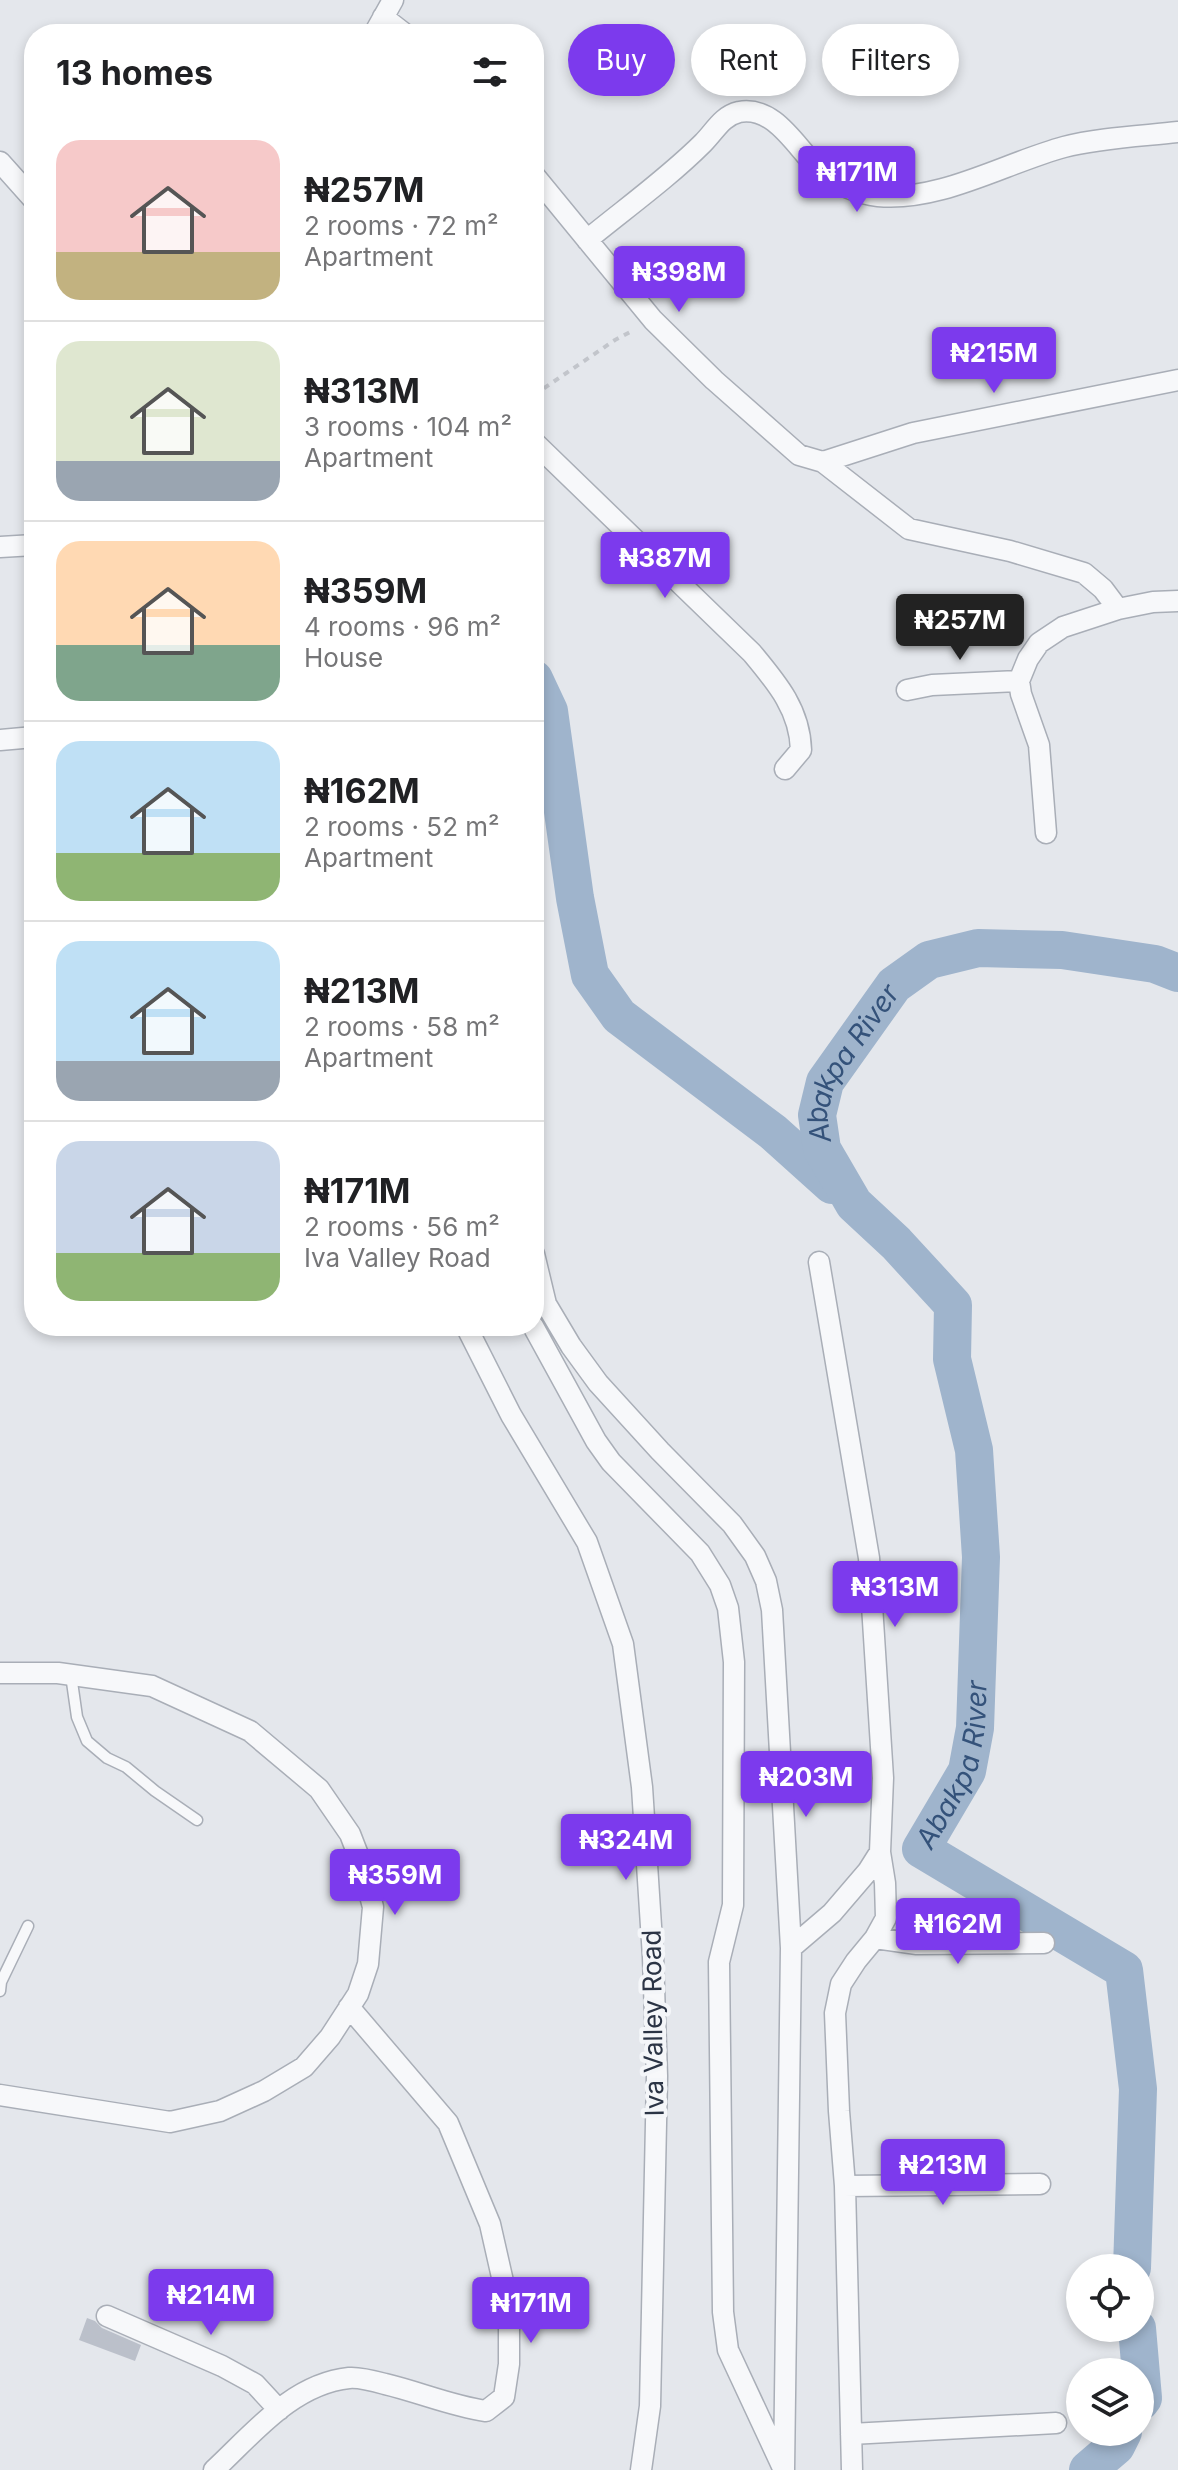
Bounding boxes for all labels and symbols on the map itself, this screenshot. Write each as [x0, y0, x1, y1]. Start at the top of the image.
pin: ₦171M [801, 146, 913, 214]
pin: ₦398M [623, 246, 735, 314]
pin: ₦215M [938, 327, 1050, 395]
pin: ₦387M [609, 532, 721, 600]
pin: ₦257M [904, 594, 1016, 662]
water label: Abakpa River [799, 976, 907, 1146]
pin: ₦313M [839, 1561, 951, 1629]
water label: Abakpa River [908, 1679, 994, 1855]
pin: ₦203M [750, 1751, 862, 1819]
pin: ₦324M [570, 1814, 682, 1882]
pin: ₦359M [339, 1849, 451, 1917]
pin: ₦162M [902, 1898, 1014, 1966]
street label: Iva Valley Road [635, 1929, 670, 2117]
pin: ₦213M [887, 2139, 999, 2207]
pin: ₦214M [155, 2269, 267, 2337]
pin: ₦171M [475, 2277, 587, 2345]

